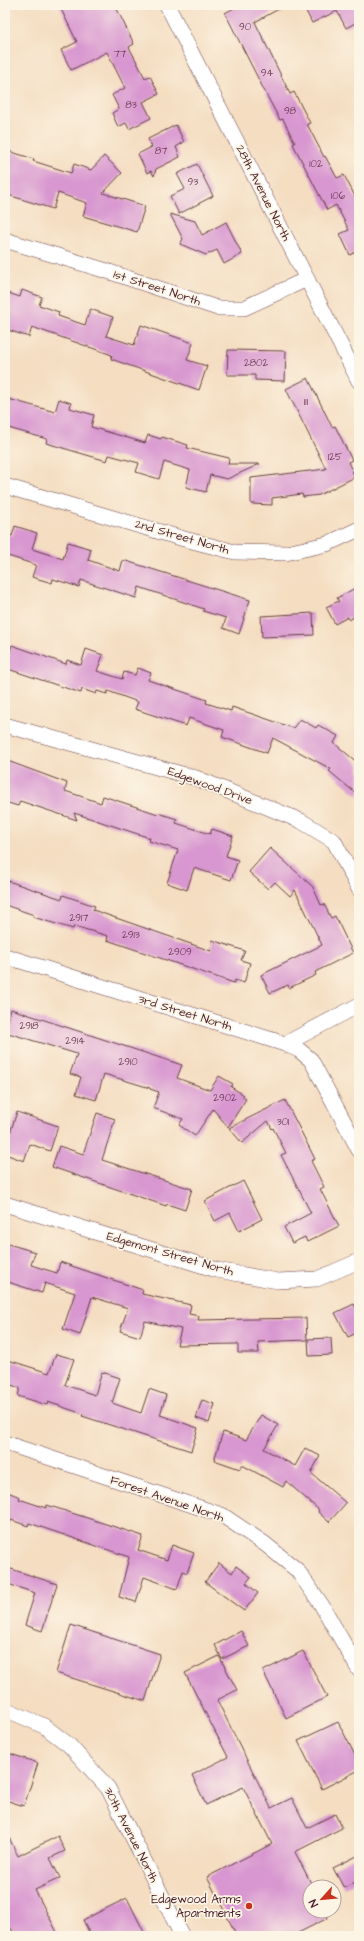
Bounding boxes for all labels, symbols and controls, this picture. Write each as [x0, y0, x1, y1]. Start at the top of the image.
house number: 90 [239, 20, 251, 34]
house number: 77 [114, 47, 126, 61]
house number: 94 [261, 66, 273, 80]
house number: 83 [125, 98, 137, 112]
house number: 98 [284, 104, 297, 118]
street label: 28th Avenue North [231, 142, 295, 244]
house number: 87 [155, 144, 167, 158]
house number: 102 [309, 157, 323, 171]
house number: 93 [188, 175, 198, 189]
house number: 106 [331, 189, 346, 203]
street label: 1st Street North [111, 266, 203, 310]
house number: 2802 [244, 356, 268, 370]
house number: 111 [304, 395, 309, 409]
house number: 125 [328, 450, 342, 464]
street label: 2nd Street North [133, 515, 231, 559]
street label: Edgewood Drive [165, 763, 255, 810]
house number: 2917 [70, 911, 88, 925]
house number: 2913 [122, 928, 140, 942]
house number: 2909 [168, 945, 192, 959]
street label: 3rd Street North [136, 991, 234, 1035]
house number: 2918 [19, 1019, 39, 1033]
house number: 2914 [65, 1034, 85, 1048]
house number: 2910 [118, 1055, 138, 1069]
house number: 2902 [213, 1091, 237, 1105]
house number: 301 [277, 1115, 290, 1129]
street label: Edgemont Street North [104, 1228, 235, 1281]
street label: Forest Avenue North [108, 1472, 226, 1526]
street label: 30th Avenue North [100, 1784, 162, 1886]
north arrow [302, 1879, 342, 1919]
place label: Edgewood Arms Apartments [151, 1891, 241, 1922]
text: N [305, 1897, 322, 1910]
marker: Edgewood Arms Apartments [244, 1901, 254, 1911]

